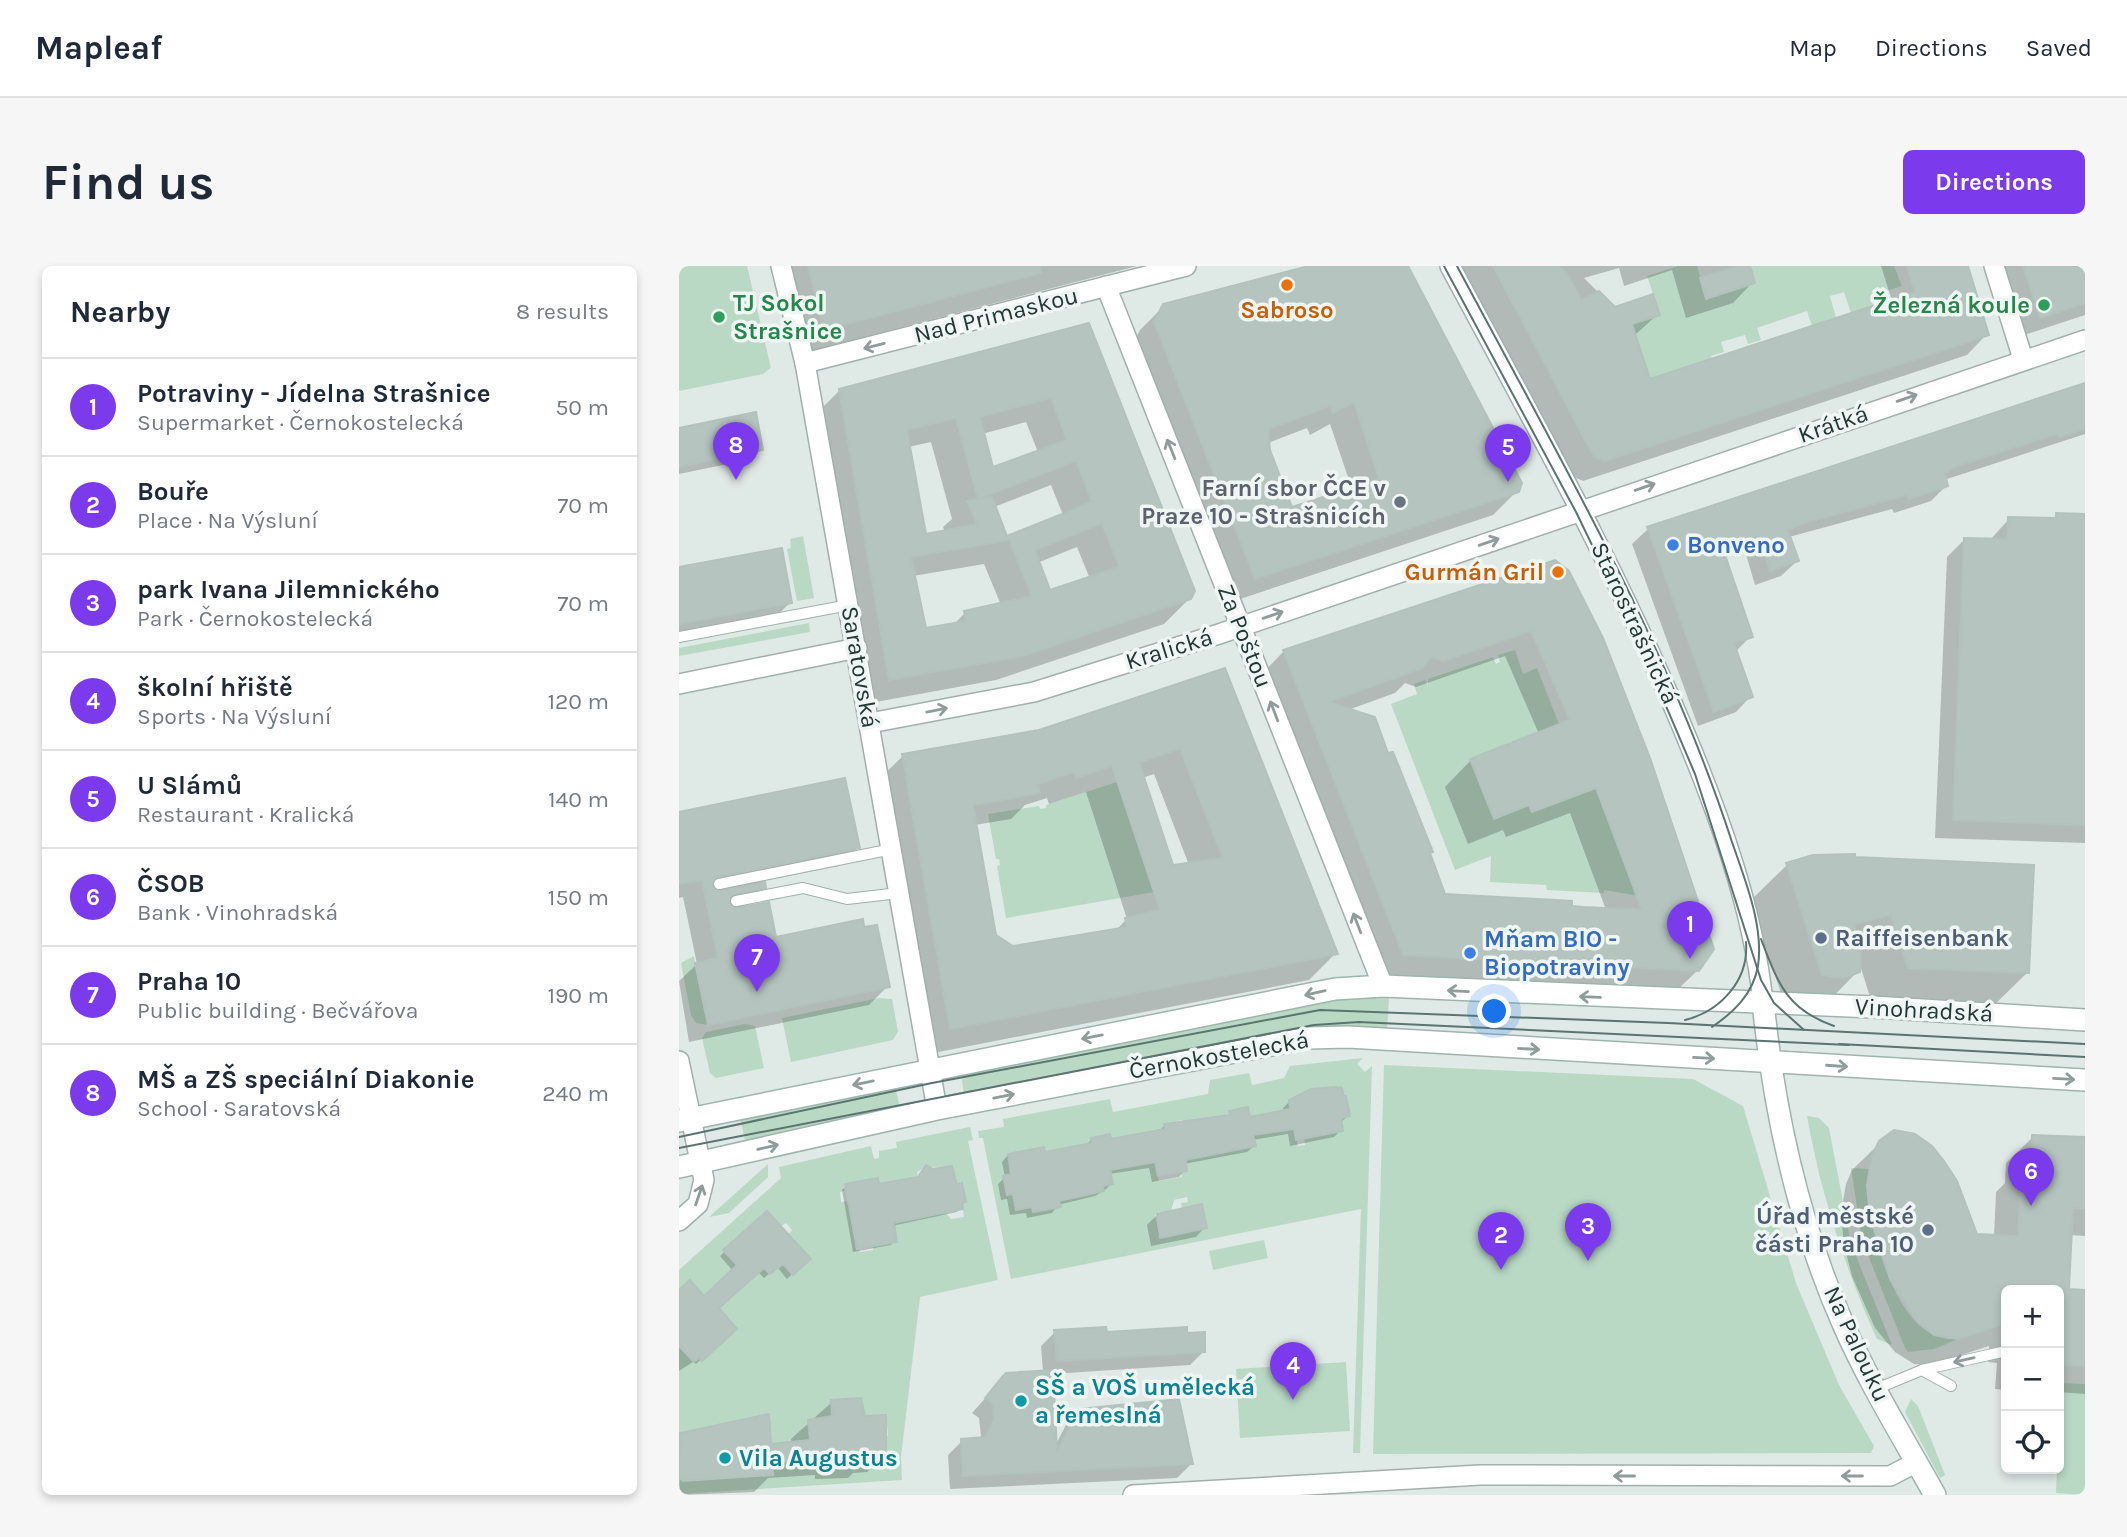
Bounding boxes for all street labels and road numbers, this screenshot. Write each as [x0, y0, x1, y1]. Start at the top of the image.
street label: Nad Primaskou [911, 281, 1081, 349]
street label: Krátká [1794, 399, 1872, 449]
street label: Starostrašnická [1585, 538, 1685, 708]
street label: Za Poštou [1212, 580, 1278, 692]
street label: Saratovská [836, 604, 884, 730]
street label: Kralická [1122, 623, 1216, 675]
street label: Vinohradská [1854, 992, 1994, 1028]
street label: Černokostelecká [1127, 1024, 1311, 1085]
street label: Na Palouku [1818, 1282, 1896, 1406]

